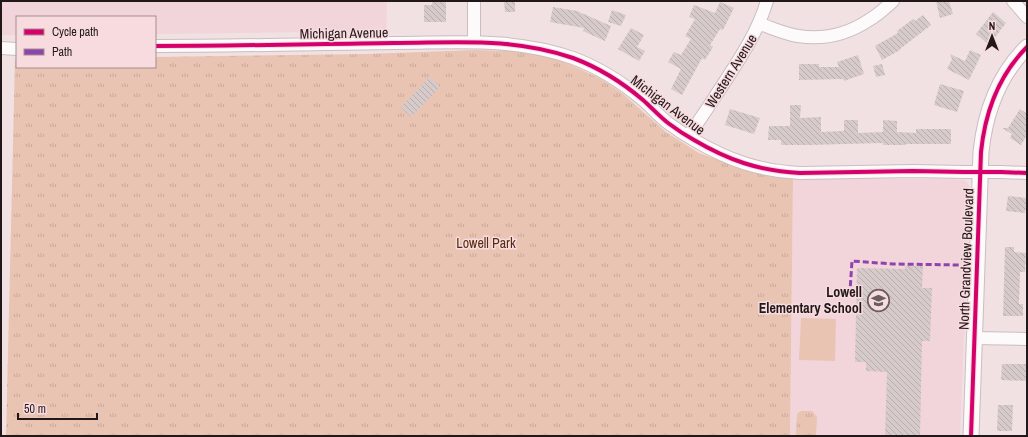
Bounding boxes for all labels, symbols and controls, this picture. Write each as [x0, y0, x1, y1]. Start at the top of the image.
legend [16, 16, 156, 68]
north arrow [972, 16, 1012, 56]
text: N [989, 19, 995, 33]
street label: Michigan Avenue [300, 23, 388, 43]
text: Cycle path [52, 24, 99, 40]
street label: Western Avenue [701, 31, 761, 111]
text: Path [52, 44, 72, 60]
street label: Michigan Avenue [627, 71, 709, 139]
street label: North Grandview Boulevard [955, 188, 977, 330]
park label: Lowell Park [456, 234, 516, 252]
place label: Lowell Elementary School [759, 283, 862, 317]
school or university icon: Lowell Elementary School [865, 287, 891, 313]
scale bar [18, 395, 97, 421]
text: 50 m [24, 401, 46, 417]

